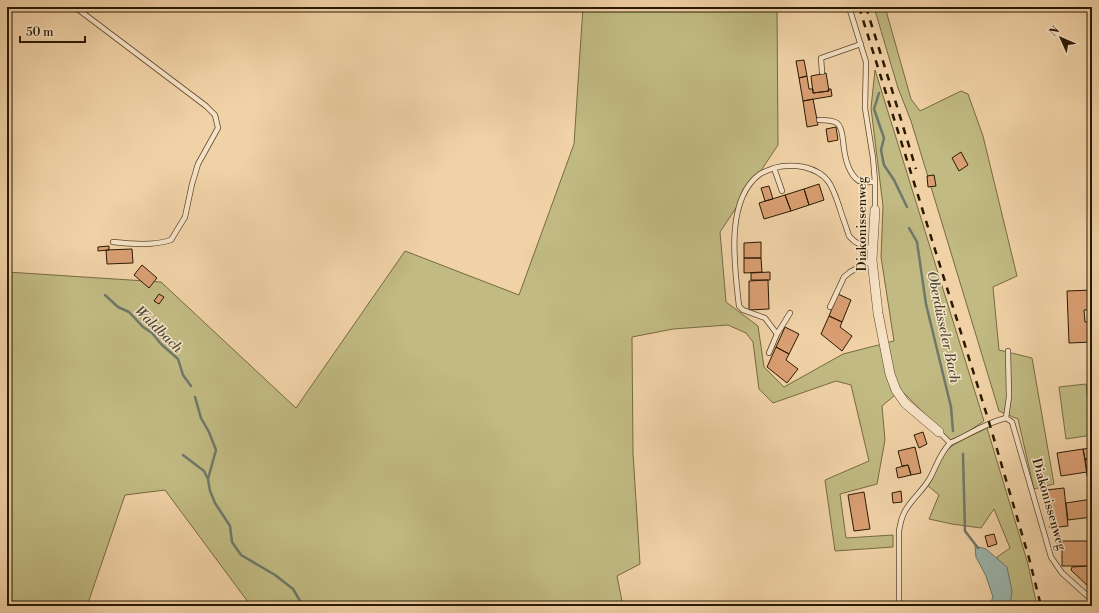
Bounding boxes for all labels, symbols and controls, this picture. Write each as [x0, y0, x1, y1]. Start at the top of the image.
scale bar [20, 18, 85, 44]
north arrow [1041, 18, 1081, 58]
text: N [1047, 23, 1063, 40]
text: 50 m [26, 25, 54, 40]
street label: Diakonissenweg [854, 176, 870, 271]
water label: Oberdüsseler Bach [922, 269, 964, 385]
water label: Waldbach [130, 302, 186, 357]
street label: Diakonissenweg [1028, 457, 1070, 552]

